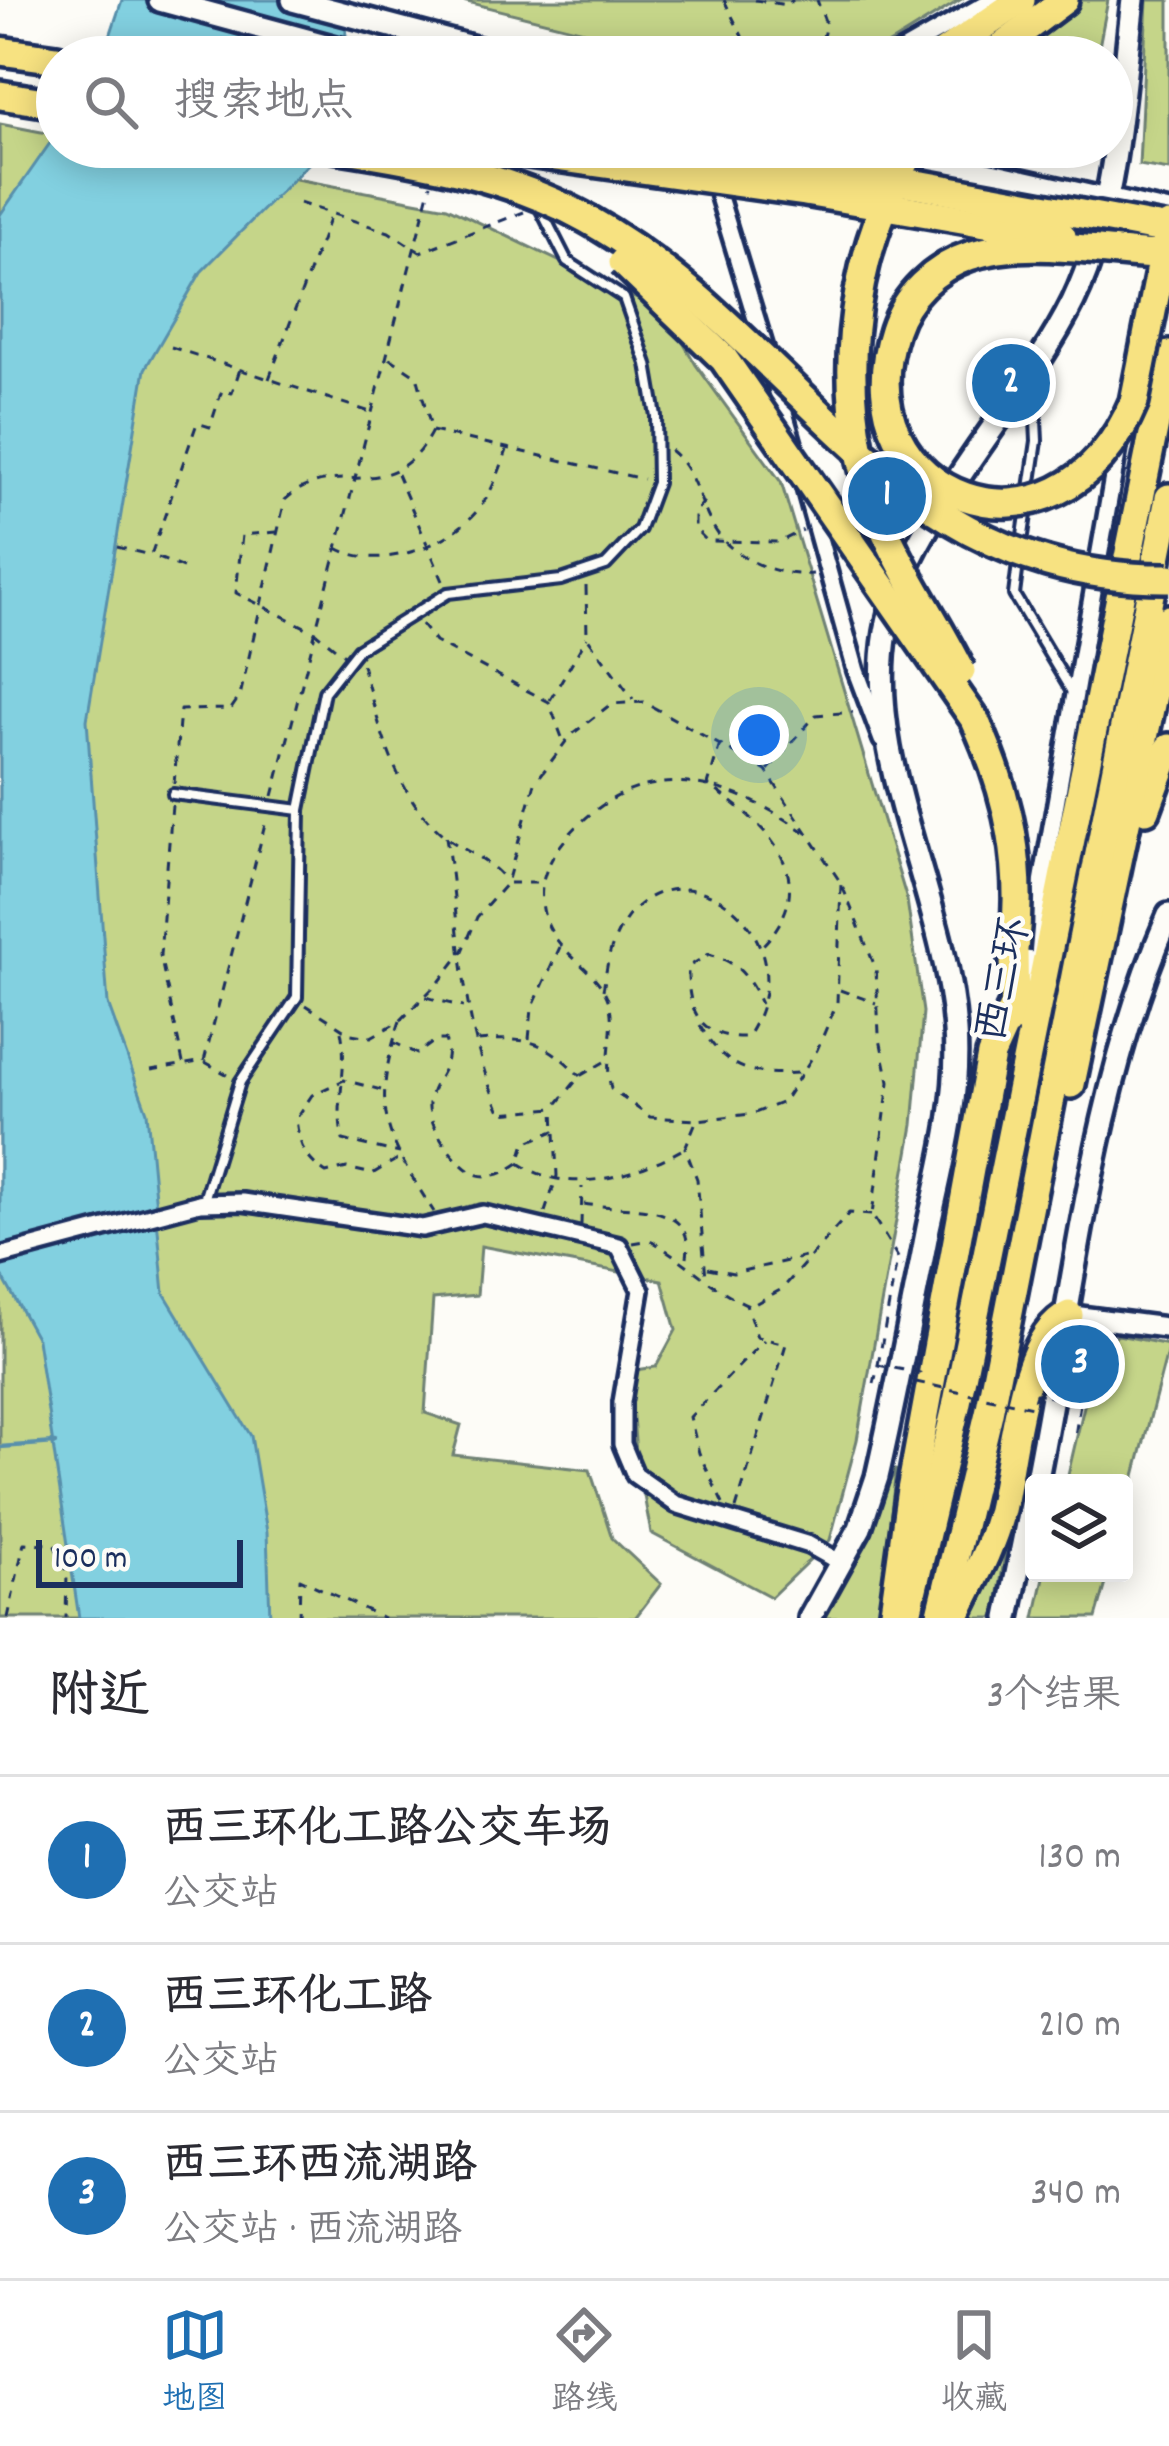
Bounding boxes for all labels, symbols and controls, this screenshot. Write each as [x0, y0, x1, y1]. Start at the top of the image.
search box [36, 36, 1133, 168]
icon: search [78, 69, 144, 135]
text: 搜索地点 [174, 73, 354, 137]
pin: 2 [972, 338, 1050, 428]
pin: 1 [848, 451, 926, 541]
your location [729, 705, 789, 765]
street label: 西三环 [964, 913, 1049, 1048]
pin: 3 [1041, 1319, 1119, 1409]
map controls [1025, 1474, 1133, 1582]
button: layers [1025, 1474, 1133, 1582]
scale bar [36, 1534, 243, 1587]
text: 100 m [54, 1537, 127, 1584]
text: 附近 [48, 1664, 150, 1736]
text: 3个结果 [987, 1671, 1121, 1726]
text: 西三环化工路公交车场 [162, 1800, 612, 1864]
text: 1 [83, 1832, 91, 1887]
text: 130 m [1038, 1832, 1121, 1887]
text: 公交站 [162, 1869, 279, 1924]
text: 西三环化工路 [162, 1968, 432, 2032]
text: 2 [78, 2000, 96, 2055]
text: 210 m [1038, 2000, 1121, 2055]
text: 公交站 [162, 2037, 279, 2092]
text: 西三环西流湖路 [162, 2136, 477, 2200]
text: 3 [78, 2168, 96, 2223]
text: 340 m [1031, 2168, 1121, 2223]
text: 公交站 · 西流湖路 [162, 2205, 462, 2260]
tab: 地图 [162, 2302, 228, 2425]
tab: 路线 [551, 2302, 617, 2425]
tab: 收藏 [941, 2302, 1007, 2425]

